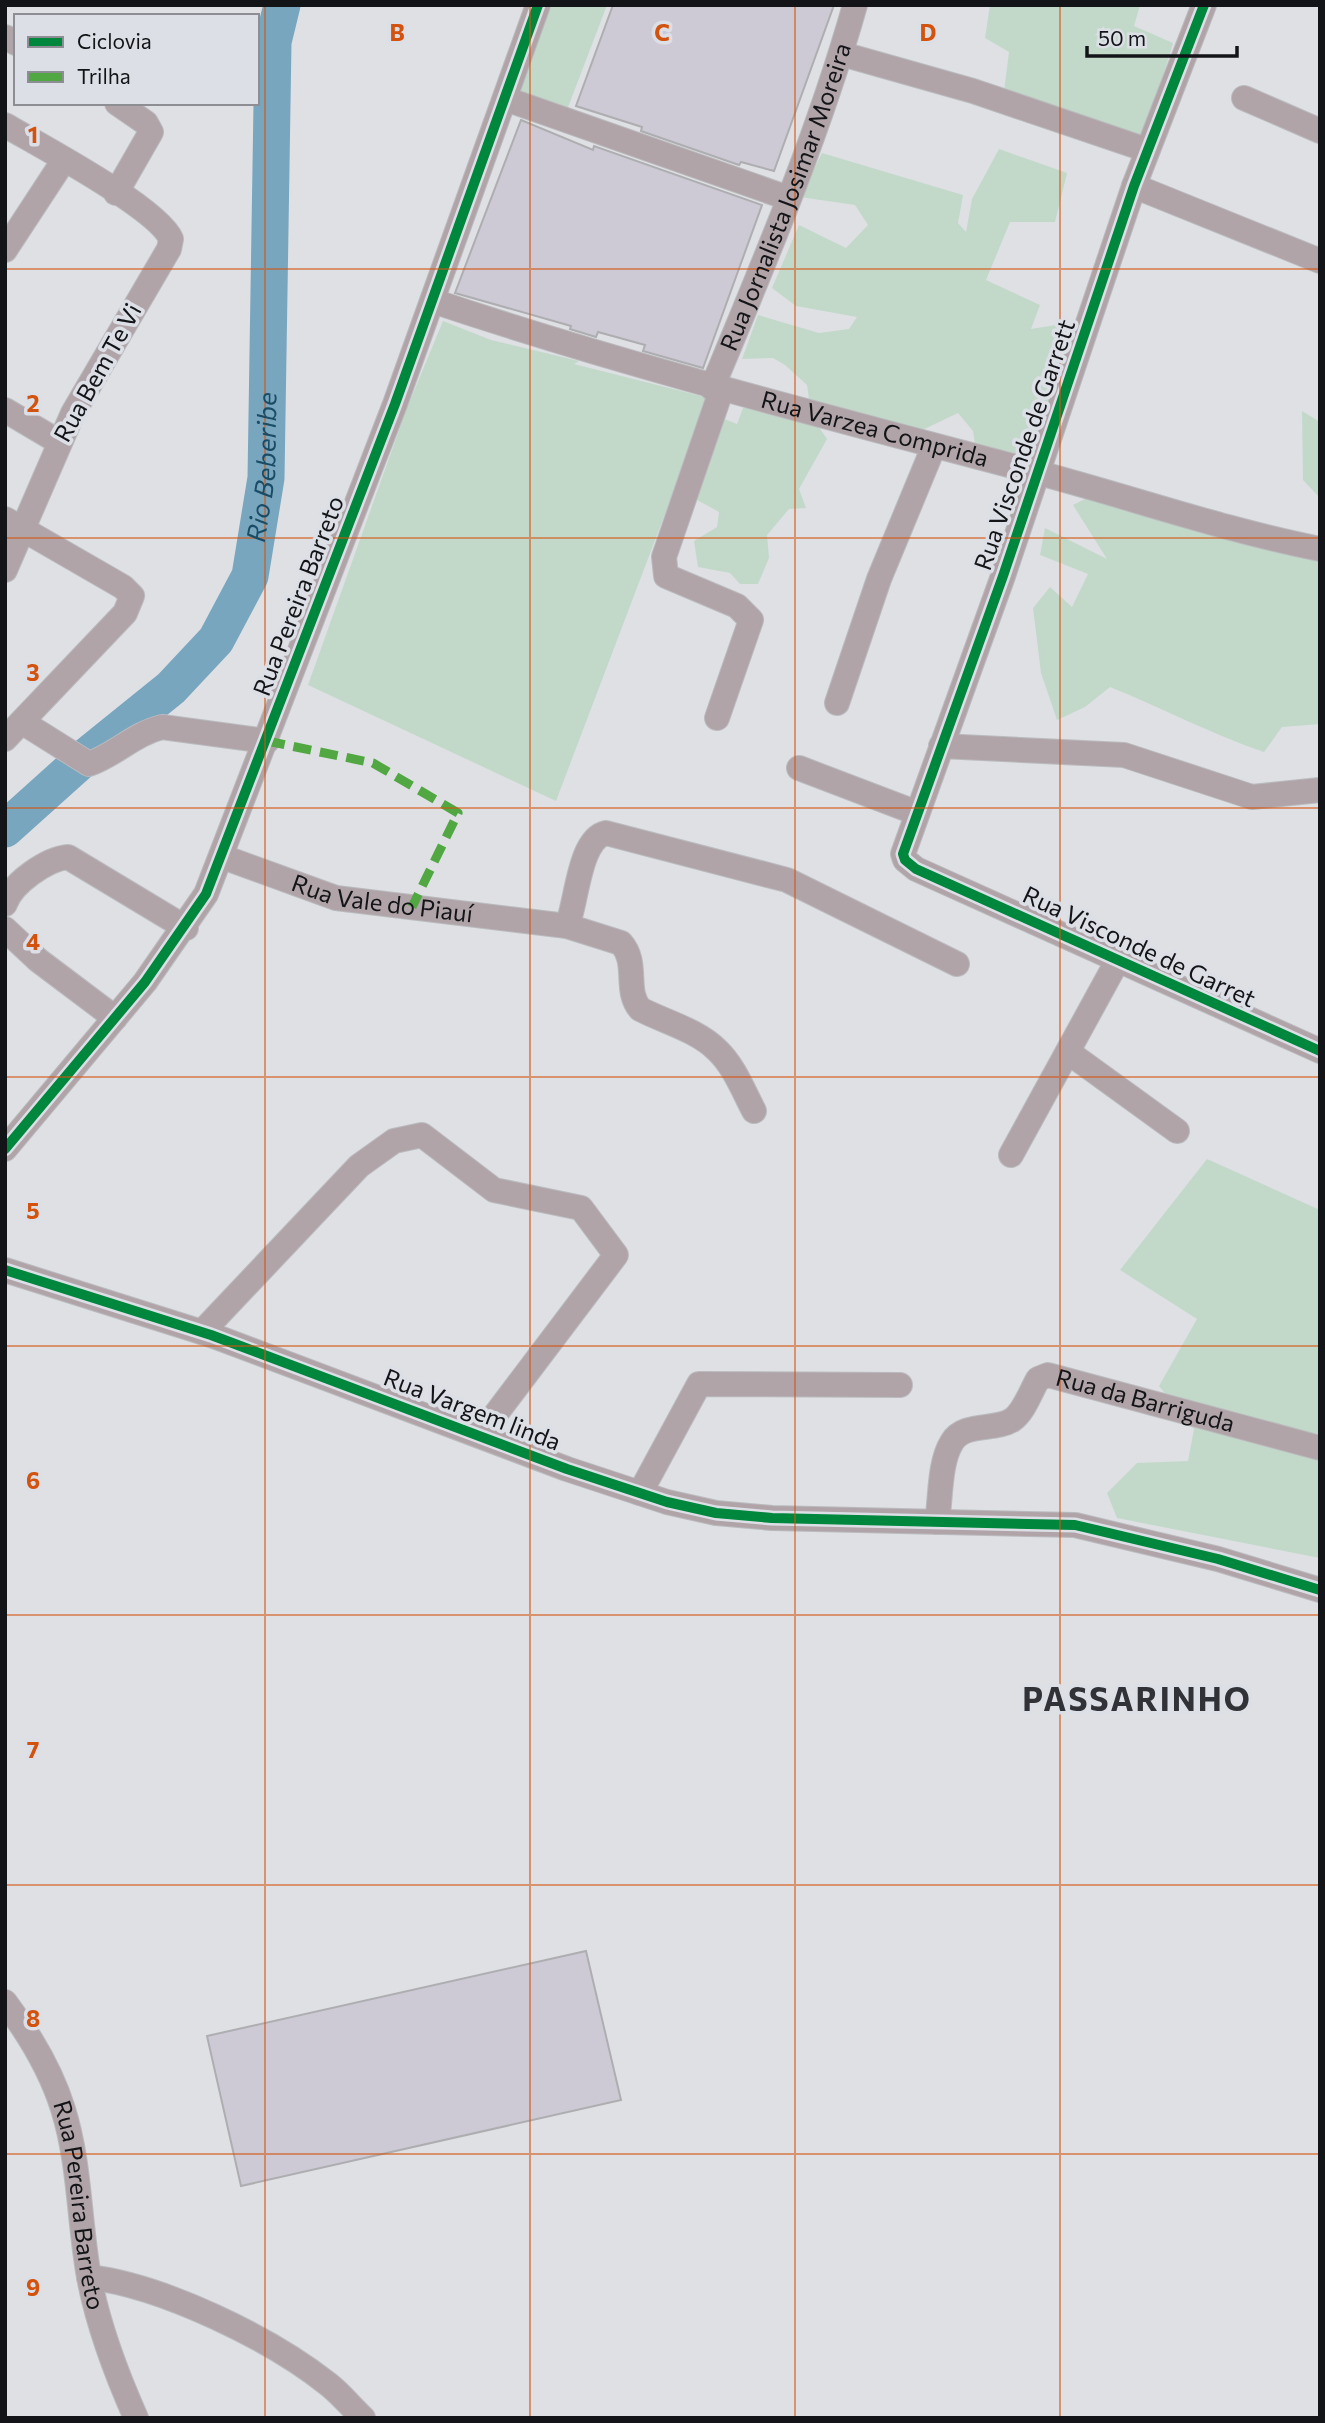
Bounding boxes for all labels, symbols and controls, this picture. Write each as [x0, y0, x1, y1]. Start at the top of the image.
legend [14, 14, 259, 105]
scale bar [1087, 14, 1238, 58]
text: B [389, 18, 405, 46]
text: C [654, 18, 670, 46]
text: D [920, 18, 937, 46]
text: 50 m [1098, 25, 1146, 50]
text: Ciclovia [77, 28, 152, 53]
street label: Rua Jornalista Josimar Moreira [713, 39, 856, 355]
text: Trilha [77, 63, 131, 88]
text: 1 [28, 120, 38, 148]
street label: Rua Bem Te Vi [47, 298, 147, 446]
street label: Rua Visconde de Garrett [967, 315, 1080, 574]
street label: Rua Varzea Comprida [758, 384, 992, 472]
text: 2 [26, 389, 40, 417]
water label: Rio Beberibe [239, 392, 281, 544]
street label: Rua Pereira Barreto [246, 491, 349, 699]
text: 3 [26, 658, 40, 686]
street label: Rua Vale do Piauí [288, 867, 475, 928]
street label: Rua Visconde de Garret [1019, 879, 1261, 1012]
text: 4 [26, 927, 40, 955]
text: 5 [26, 1196, 40, 1224]
street label: Rua Vargem linda [380, 1362, 565, 1456]
street label: Rua da Barriguda [1053, 1362, 1238, 1437]
text: 6 [26, 1466, 40, 1494]
district label: PASSARINHO [1022, 1678, 1252, 1718]
text: 7 [27, 1735, 39, 1763]
text: 8 [26, 2004, 40, 2032]
street label: Rua Pereira Barreto [48, 2096, 112, 2313]
text: 9 [26, 2273, 40, 2301]

